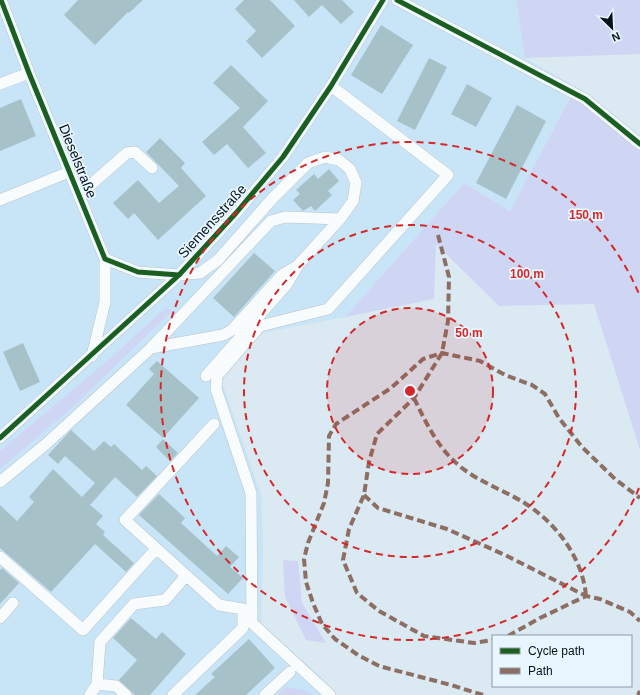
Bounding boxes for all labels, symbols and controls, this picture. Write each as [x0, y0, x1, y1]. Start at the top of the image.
north arrow [592, 8, 632, 48]
text: N [610, 30, 622, 44]
street label: Dieselstraße [56, 122, 100, 201]
street label: Siemensstraße [175, 181, 250, 261]
text: 150 m [569, 208, 603, 222]
text: 100 m [510, 267, 544, 281]
text: 50 m [455, 326, 483, 340]
centre of rings [403, 384, 417, 398]
legend [492, 635, 632, 687]
text: Cycle path [528, 644, 585, 658]
text: Path [528, 664, 553, 678]

